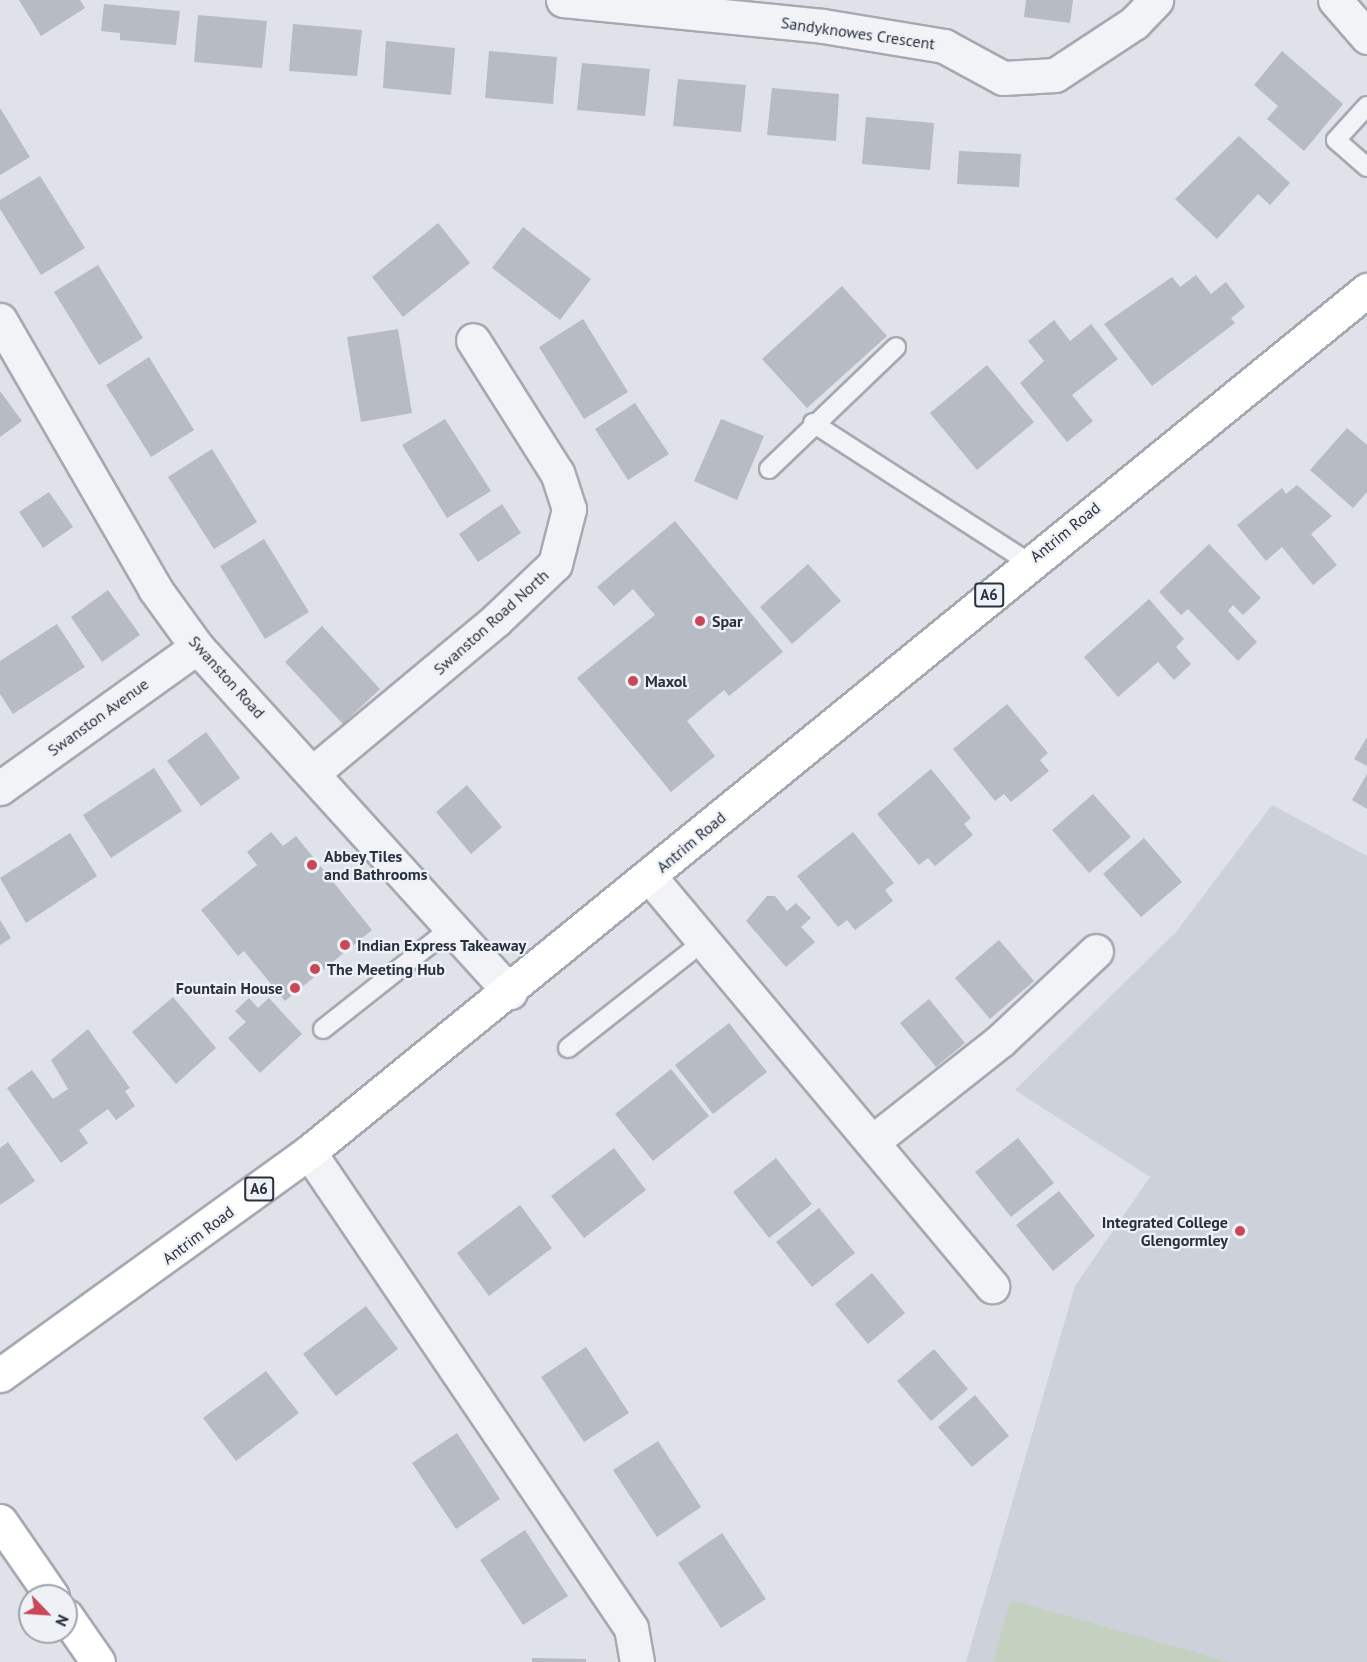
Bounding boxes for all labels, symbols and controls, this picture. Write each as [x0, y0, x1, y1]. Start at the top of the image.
street label: Sandyknowes Crescent [780, 13, 936, 53]
street label: Antrim Road [1026, 498, 1104, 566]
street label: Swanston Road North [430, 565, 552, 679]
road number: A6 [974, 583, 1004, 607]
place label: Spar [712, 611, 743, 631]
marker: Spar [693, 614, 707, 628]
street label: Swanston Road [185, 632, 269, 722]
place label: Maxol [645, 671, 687, 691]
street label: Swanston Avenue [44, 674, 152, 760]
marker: Maxol [626, 674, 640, 688]
street label: Antrim Road [653, 808, 729, 876]
place label: Abbey Tiles and Bathrooms [324, 846, 427, 884]
marker: Abbey Tiles and Bathrooms [305, 858, 319, 872]
place label: Indian Express Takeaway [357, 935, 527, 955]
marker: Indian Express Takeaway [338, 938, 352, 952]
place label: The Meeting Hub [327, 959, 445, 979]
marker: The Meeting Hub [308, 962, 322, 976]
place label: Fountain House [176, 978, 283, 998]
marker: Fountain House [288, 981, 302, 995]
road number: A6 [244, 1177, 274, 1201]
street label: Antrim Road [159, 1202, 237, 1268]
place label: Integrated College Glengormley [1102, 1212, 1228, 1250]
marker: Integrated College Glengormley [1233, 1224, 1247, 1238]
north arrow [18, 1584, 78, 1644]
text: N [51, 1612, 74, 1630]

